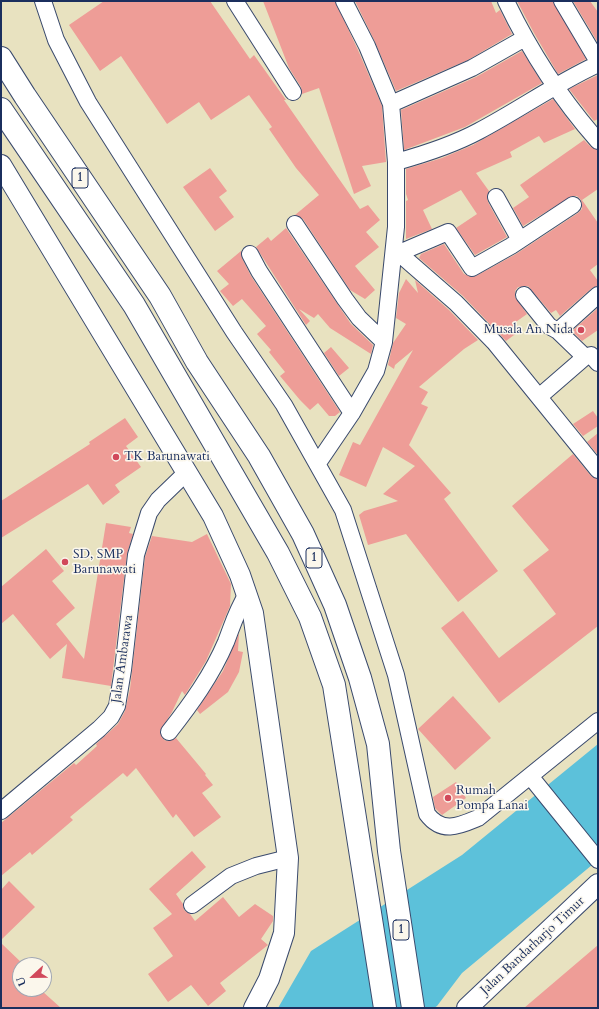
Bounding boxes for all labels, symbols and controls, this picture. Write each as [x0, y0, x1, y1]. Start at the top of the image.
road number: 1 [72, 168, 88, 188]
place label: Musala An Nida [484, 322, 573, 338]
marker: Musala An Nida [576, 325, 586, 335]
place label: TK Barunawati [124, 449, 210, 465]
marker: TK Barunawati [111, 452, 121, 462]
place label: SD, SMP Barunawati [73, 547, 136, 578]
road number: 1 [306, 548, 322, 568]
marker: SD, SMP Barunawati [60, 557, 70, 567]
street label: Jalan Ambarawa [109, 614, 137, 704]
place label: Rumah Pompa Lanai [456, 783, 528, 814]
marker: Rumah Pompa Lanai [443, 793, 453, 803]
street label: Jalan Bandarharjo Timur [478, 894, 588, 998]
road number: 1 [393, 920, 409, 940]
north arrow [12, 957, 52, 997]
text: U [13, 974, 30, 988]

